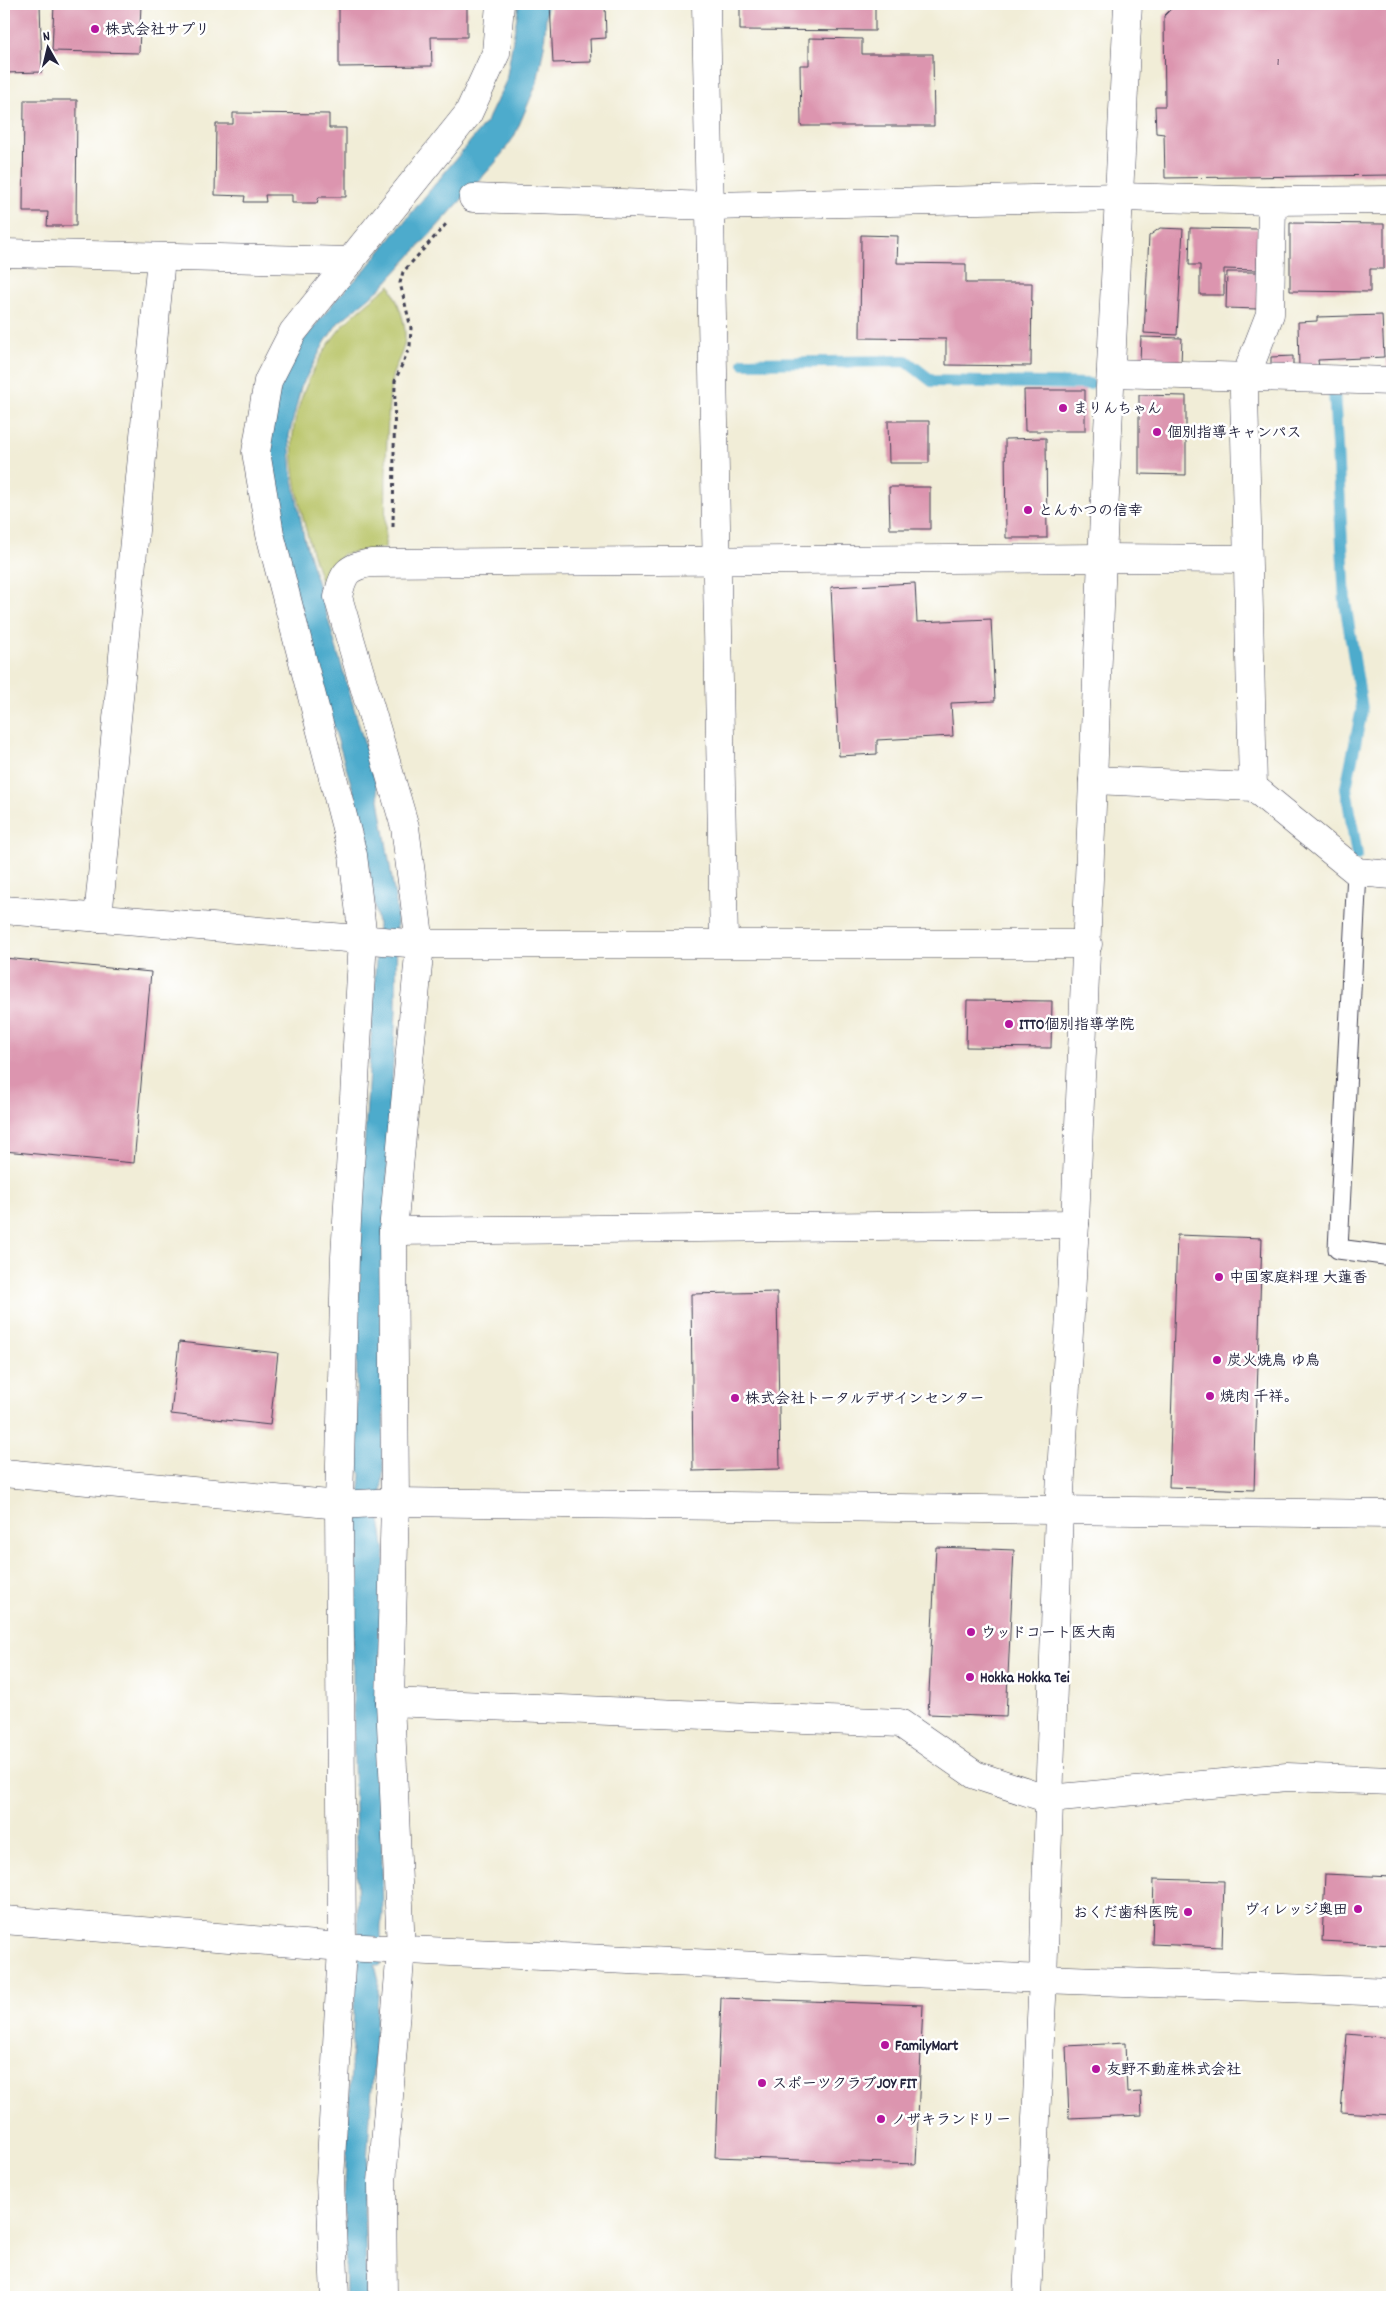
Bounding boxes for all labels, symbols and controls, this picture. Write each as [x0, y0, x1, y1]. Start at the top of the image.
place label: 株式会社サプリ [105, 20, 210, 42]
north arrow [22, 22, 72, 72]
marker: 株式会社サプリ [89, 23, 101, 35]
text: N [42, 27, 51, 47]
house number: 1 [1277, 54, 1279, 71]
place label: まりんちゃん [1073, 399, 1162, 421]
marker: まりんちゃん [1057, 402, 1069, 414]
place label: 個別指導キャンパス [1167, 423, 1301, 445]
marker: 個別指導キャンパス [1151, 426, 1163, 438]
place label: とんかつの信幸 [1038, 501, 1143, 523]
marker: とんかつの信幸 [1022, 504, 1034, 516]
place label: ITTO個別指導学院 [1019, 1015, 1134, 1037]
marker: ITTO個別指導学院 [1003, 1018, 1015, 1030]
place label: 中国家庭料理 大蓮香 [1229, 1268, 1367, 1290]
marker: 中国家庭料理 大蓮香 [1213, 1271, 1225, 1283]
place label: 炭火焼鳥 ゆ鳥 [1227, 1351, 1320, 1373]
marker: 炭火焼鳥 ゆ鳥 [1211, 1354, 1223, 1366]
place label: 焼肉 千祥。 [1220, 1387, 1298, 1409]
place label: 株式会社トータルデザインセンター [745, 1389, 984, 1411]
marker: 焼肉 千祥。 [1204, 1390, 1216, 1402]
marker: 株式会社トータルデザインセンター [729, 1392, 741, 1404]
place label: ウッドコート医大南 [981, 1623, 1116, 1645]
marker: ウッドコート医大南 [965, 1626, 977, 1638]
place label: Hokka Hokka Tei [980, 1668, 1070, 1690]
marker: Hokka Hokka Tei [964, 1671, 976, 1683]
place label: ヴィレッジ奥田 [1244, 1900, 1348, 1922]
place label: おくだ歯科医院 [1073, 1903, 1178, 1925]
marker: ヴィレッジ奥田 [1352, 1903, 1364, 1915]
marker: おくだ歯科医院 [1182, 1906, 1194, 1918]
place label: FamilyMart [895, 2036, 959, 2058]
marker: FamilyMart [879, 2039, 891, 2051]
place label: 友野不動産株式会社 [1106, 2060, 1241, 2082]
marker: 友野不動産株式会社 [1090, 2063, 1102, 2075]
place label: スポーツクラブJOY FIT [772, 2074, 918, 2096]
marker: スポーツクラブJOY FIT [756, 2077, 768, 2089]
place label: ノザキランドリー [891, 2110, 1011, 2132]
marker: ノザキランドリー [875, 2113, 887, 2125]

